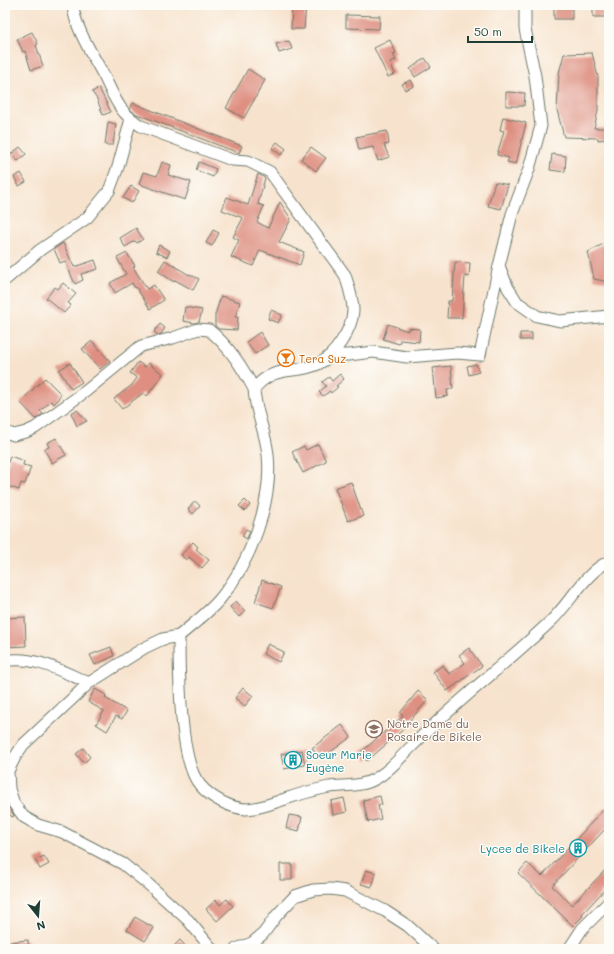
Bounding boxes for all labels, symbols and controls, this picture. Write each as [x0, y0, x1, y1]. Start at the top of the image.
scale bar [468, 18, 532, 44]
text: 50 m [474, 23, 502, 39]
bar icon: Tera Suz [276, 348, 296, 368]
place label: Tera Suz [299, 351, 346, 366]
place label: Notre Dame du Rosaire de Bikele [387, 716, 482, 744]
school or university icon: Notre Dame du Rosaire de Bikele [364, 719, 384, 739]
place label: Soeur Marie Eugène [306, 747, 372, 775]
building icon: Soeur Marie Eugène [283, 750, 303, 770]
building icon: Lycee de Bikele [568, 838, 588, 858]
place label: Lycee de Bikele [480, 841, 565, 856]
north arrow [18, 896, 58, 936]
text: N [35, 918, 47, 934]

